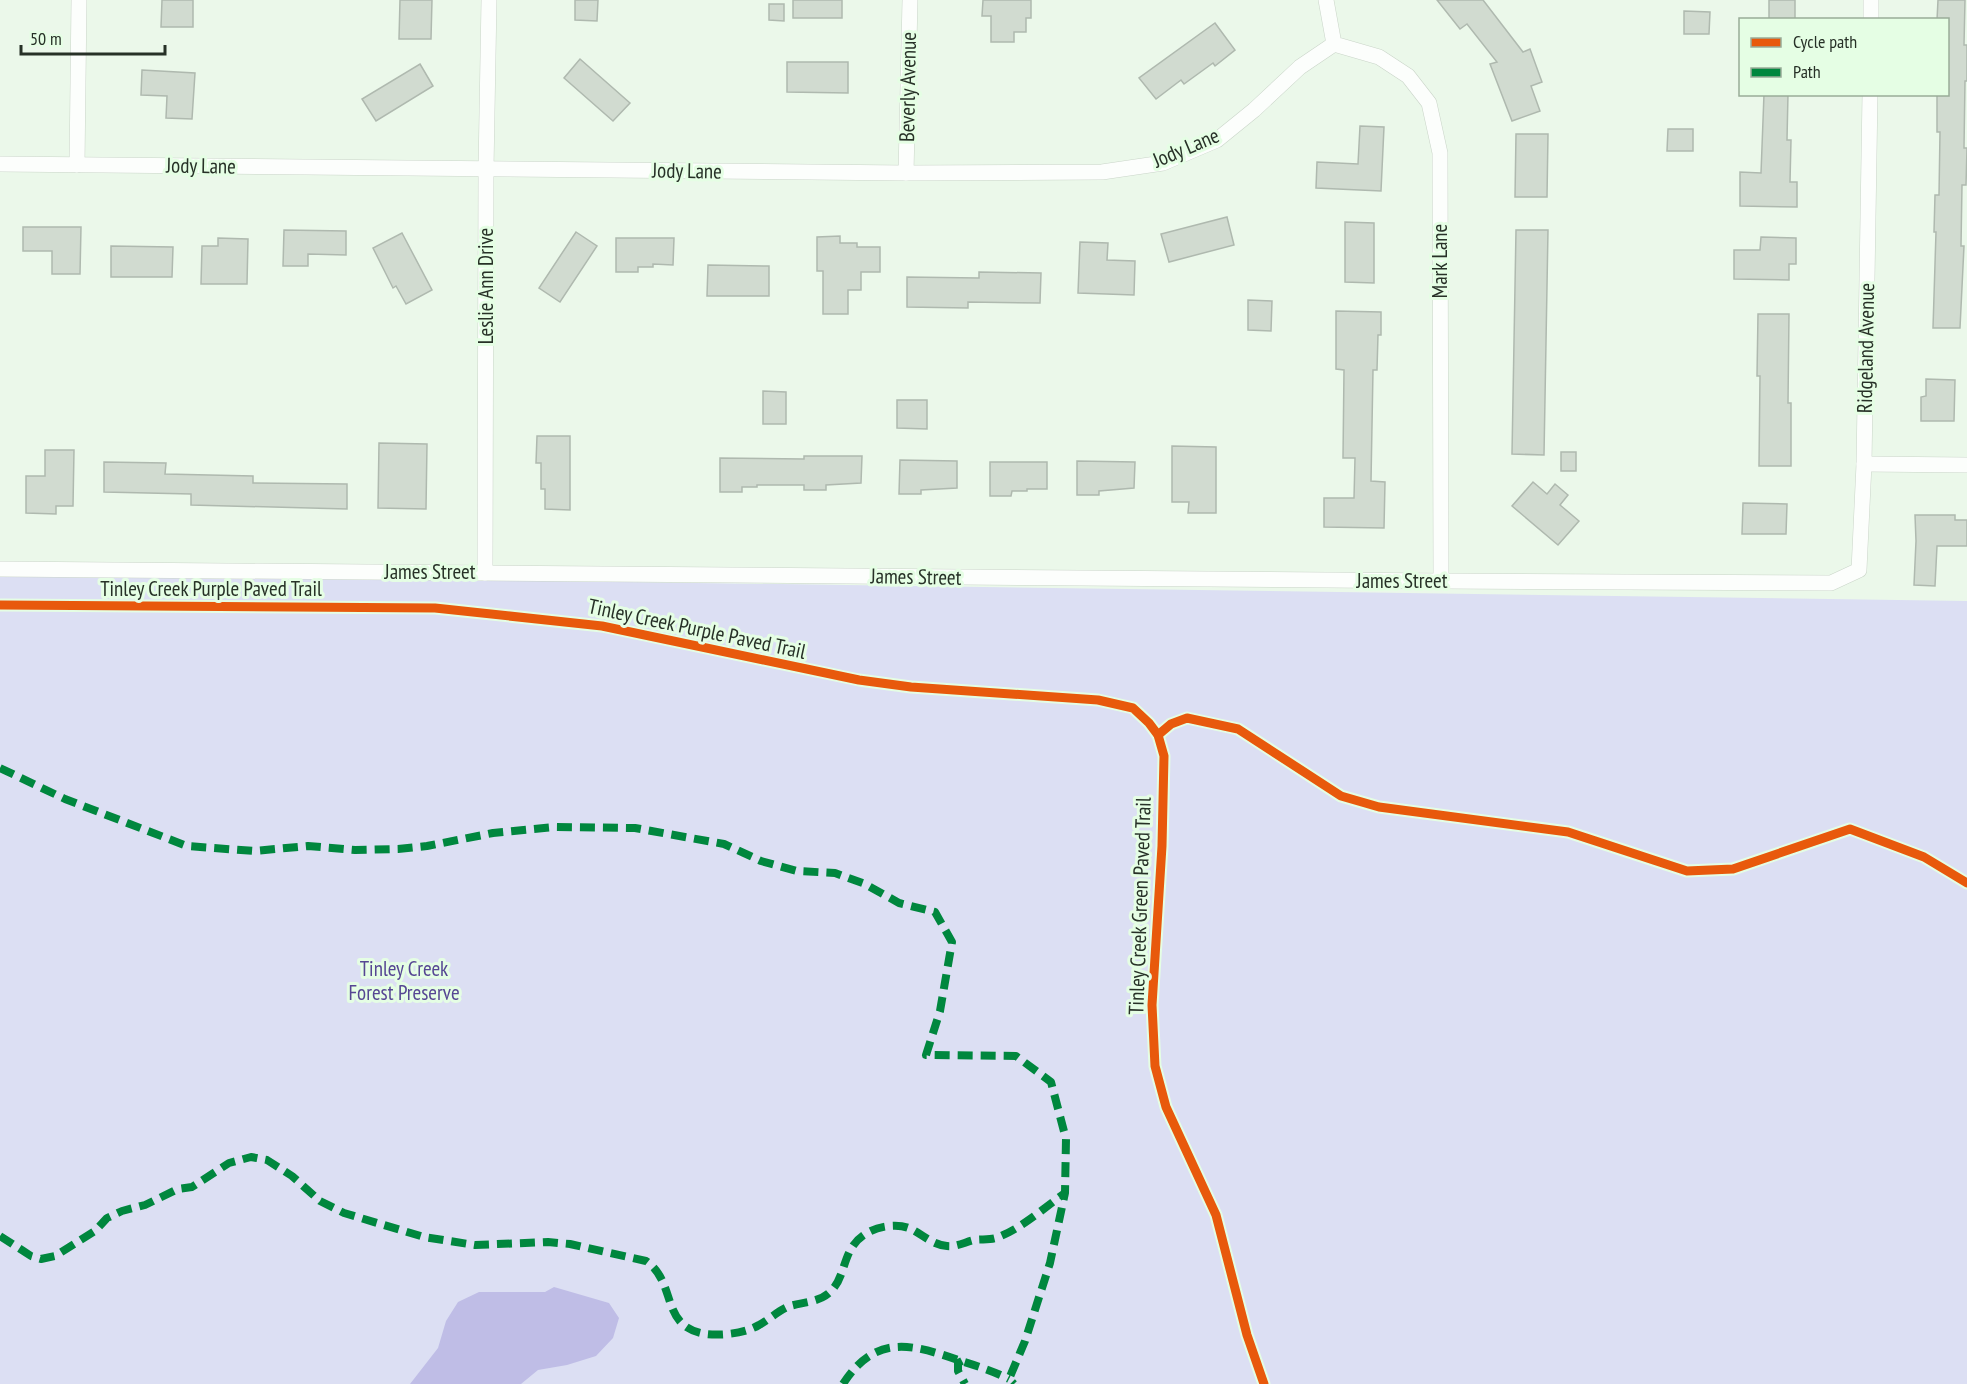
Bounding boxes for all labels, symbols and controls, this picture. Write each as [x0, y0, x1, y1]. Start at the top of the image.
scale bar [21, 18, 165, 56]
legend [1739, 18, 1949, 96]
text: 50 m [30, 27, 62, 50]
text: Cycle path [1793, 30, 1857, 53]
street label: Beverly Avenue [893, 32, 922, 142]
text: Path [1793, 60, 1821, 83]
street label: Jody Lane [1148, 121, 1223, 174]
street label: Jody Lane [165, 151, 236, 180]
street label: Jody Lane [651, 156, 722, 185]
street label: Mark Lane [1426, 224, 1453, 298]
street label: Leslie Ann Drive [472, 228, 499, 344]
street label: Ridgeland Avenue [1851, 283, 1880, 413]
street label: James Street [384, 558, 476, 585]
street label: James Street [869, 562, 962, 591]
street label: James Street [1356, 567, 1448, 594]
street label: Tinley Creek Purple Paved Trail [100, 575, 322, 602]
street label: Tinley Creek Purple Paved Trail [586, 592, 808, 665]
street label: Tinley Creek Green Paved Trail [1122, 797, 1157, 1015]
park label: Tinley Creek Forest Preserve [348, 955, 460, 1006]

